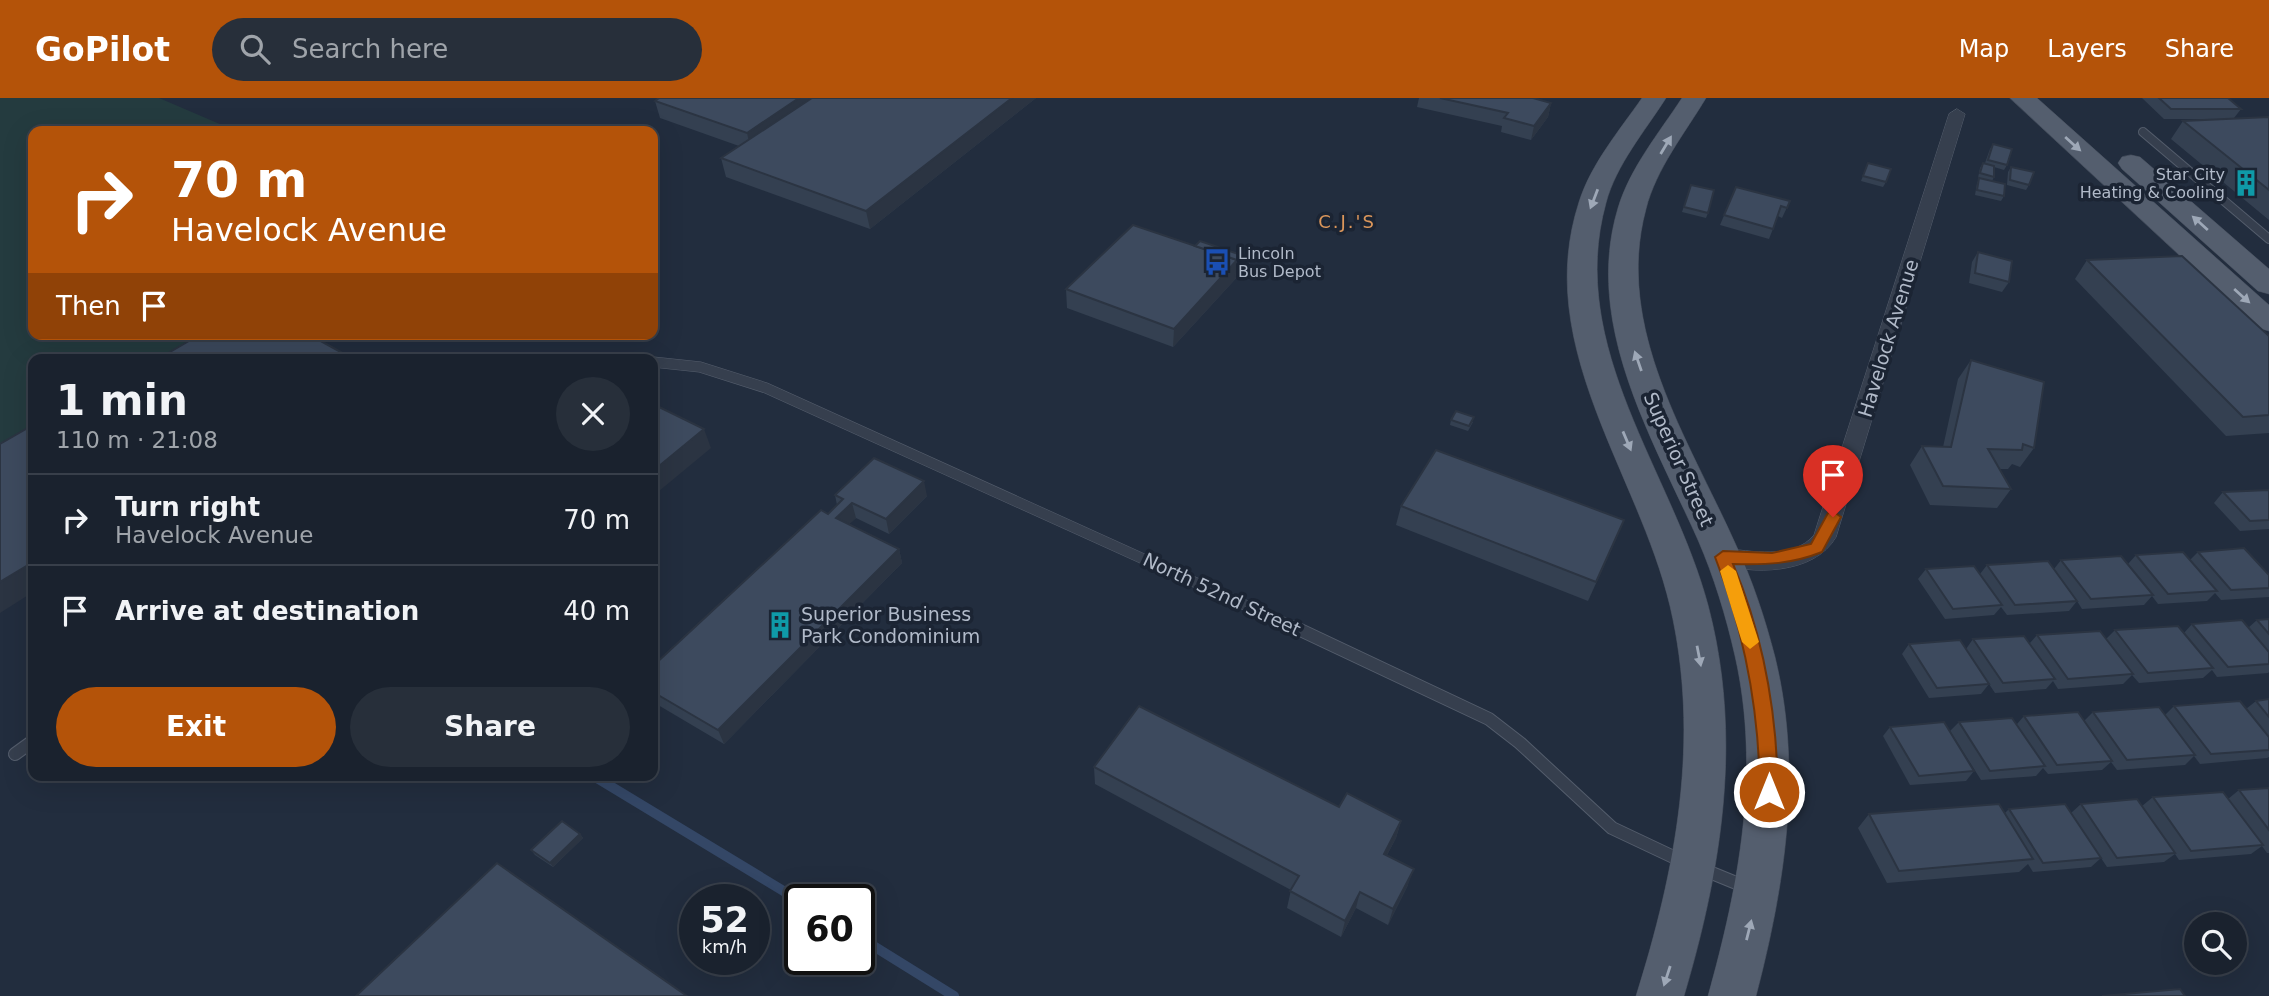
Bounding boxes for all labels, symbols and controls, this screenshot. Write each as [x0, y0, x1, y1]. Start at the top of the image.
search box [212, 18, 702, 81]
text: GoPilot [35, 30, 170, 69]
icon: search [236, 30, 274, 68]
text: Search here [292, 34, 448, 64]
text: Map [1959, 35, 2009, 63]
text: Layers [2047, 35, 2127, 63]
text: Share [2165, 35, 2234, 63]
one-way arrow [1659, 135, 1672, 154]
one-way arrow [2064, 135, 2081, 151]
text: 70 m [171, 152, 307, 209]
icon: right [56, 154, 147, 245]
place label: Star City Heating & Cooling [2080, 165, 2225, 202]
building icon: Star City Heating & Cooling [2231, 168, 2261, 198]
one-way arrow [1589, 188, 1600, 209]
text: Havelock Avenue [171, 211, 447, 249]
district label: C.J.'S [1318, 211, 1376, 232]
one-way arrow [2192, 216, 2209, 232]
place label: Lincoln Bus Depot [1238, 244, 1321, 281]
bus stop icon: Lincoln Bus Depot [1202, 247, 1232, 277]
street label: Havelock Avenue [1854, 256, 1922, 420]
icon: arrive [135, 287, 173, 325]
one-way arrow [2233, 288, 2250, 304]
text: Then [56, 291, 121, 321]
one-way arrow [1632, 350, 1643, 371]
text: 1 min [56, 376, 188, 425]
button: close [556, 377, 630, 451]
street label: Superior Street [1640, 389, 1718, 529]
text: 110 m · 21:08 [56, 427, 218, 453]
one-way arrow [1621, 431, 1632, 452]
pin [1803, 445, 1863, 517]
icon: arrive [1814, 456, 1852, 494]
text: Turn right [115, 492, 260, 522]
icon: right [56, 501, 94, 539]
text: 70 m [563, 505, 630, 535]
text: Havelock Avenue [115, 522, 313, 548]
street label: North 52nd Street [1140, 548, 1304, 640]
icon: arrive [56, 592, 94, 630]
text: Arrive at destination [115, 596, 419, 626]
text: 40 m [563, 596, 630, 626]
place label: Superior Business Park Condominium [801, 603, 980, 647]
building icon: Superior Business Park Condominium [765, 610, 795, 640]
one-way arrow [1694, 645, 1705, 667]
button: Exit [56, 687, 336, 767]
button: Share [350, 687, 630, 767]
position arrow [1732, 755, 1806, 829]
speed limit sign: 60 [784, 884, 875, 975]
text: 52 [700, 900, 749, 940]
map controls [2184, 912, 2247, 975]
button: search [2184, 912, 2247, 975]
one-way arrow [1744, 919, 1755, 941]
text: km/h [702, 936, 747, 957]
one-way arrow [1661, 966, 1671, 987]

